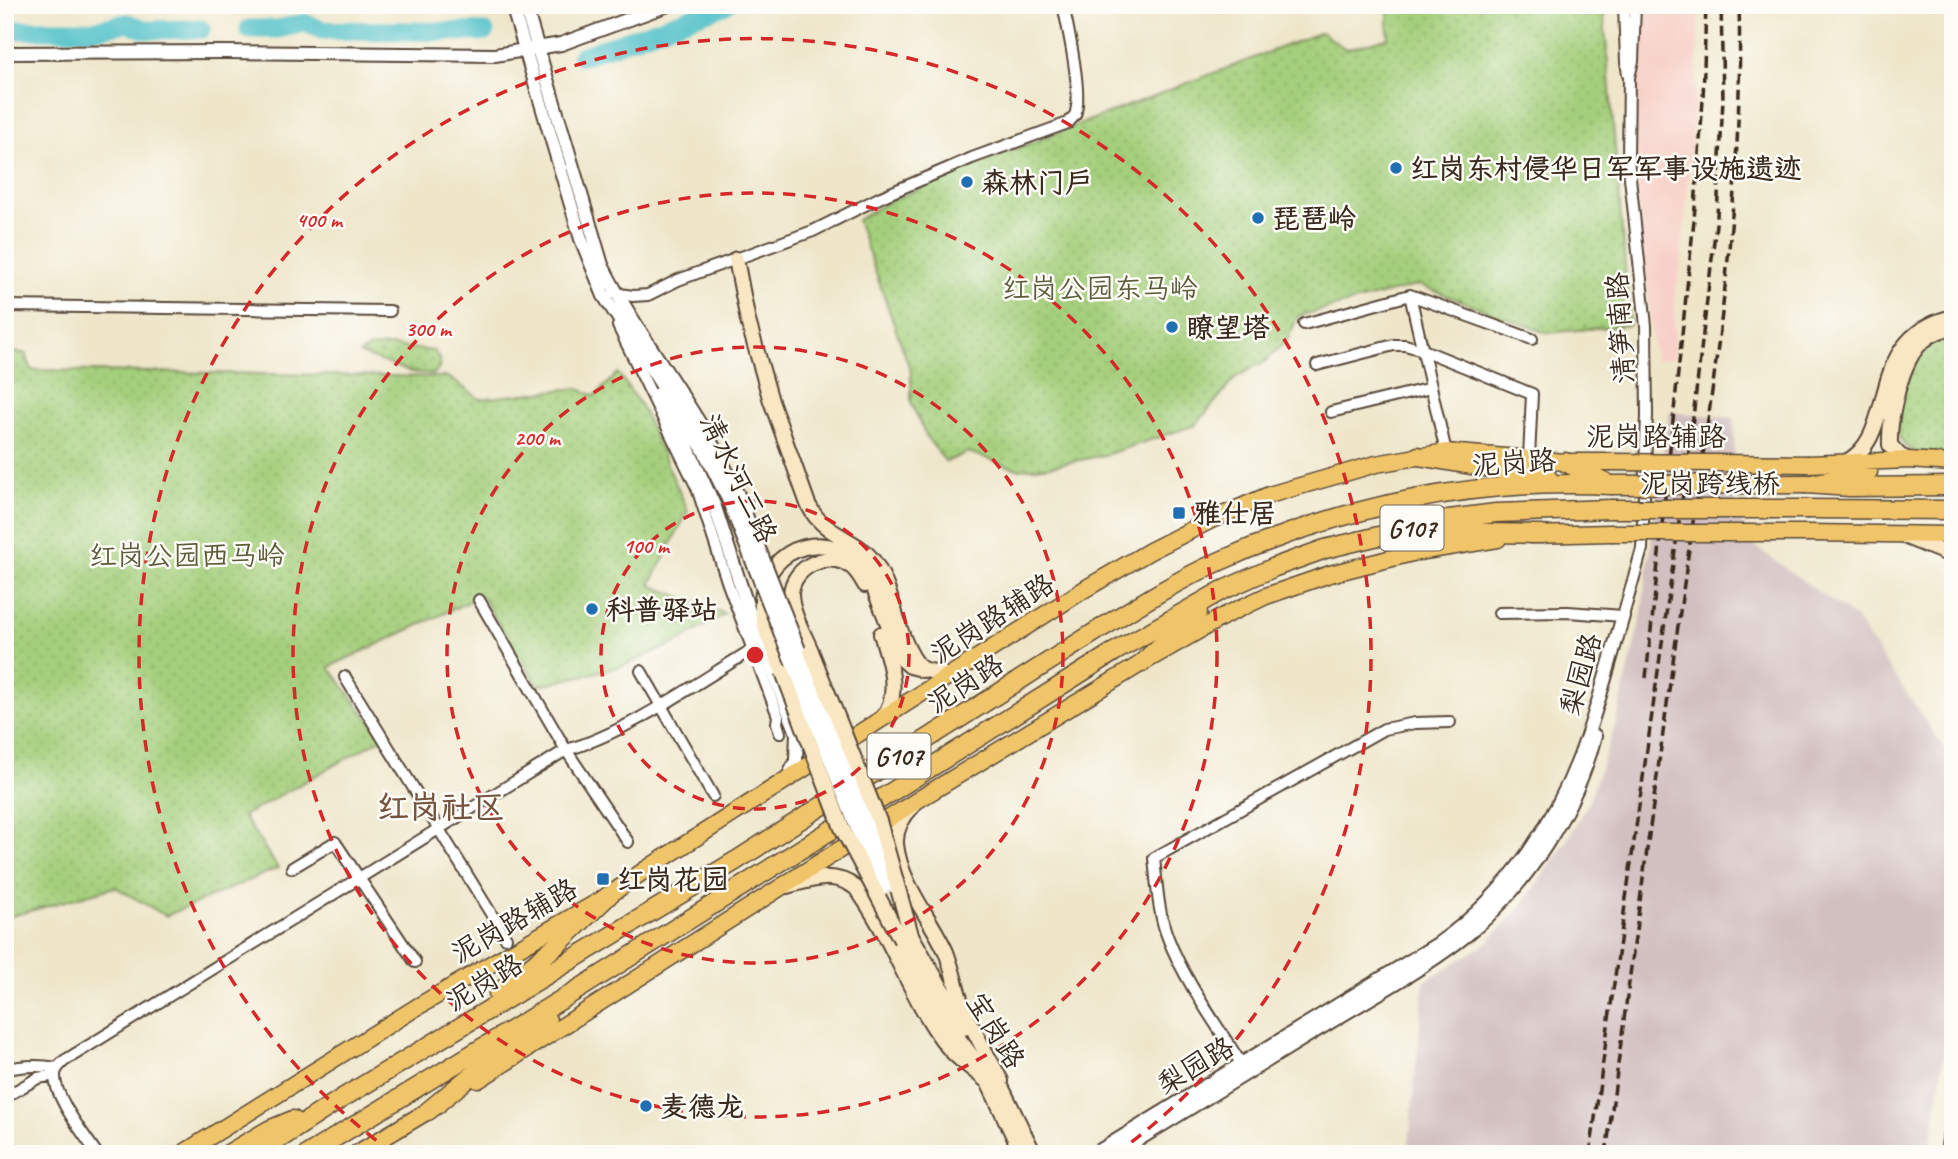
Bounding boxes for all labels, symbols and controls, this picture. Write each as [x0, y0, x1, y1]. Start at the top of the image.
place label: 红岗东村侵华日军军事设施遗迹 [1410, 151, 1802, 186]
marker: 红岗东村侵华日军军事设施遗迹 [1388, 160, 1404, 176]
place label: 森林门户 [981, 165, 1093, 200]
marker: 森林门户 [959, 174, 975, 190]
place label: 琵琶岭 [1272, 201, 1356, 236]
text: 400 m [296, 207, 344, 233]
marker: 琵琶岭 [1250, 210, 1266, 226]
park label: 红岗公园东马岭 [1002, 271, 1198, 306]
street label: 清笋南路 [1599, 271, 1642, 385]
place label: 瞭望塔 [1186, 310, 1270, 345]
text: 300 m [405, 316, 453, 342]
marker: 瞭望塔 [1164, 319, 1180, 335]
street label: 清水河三路 [692, 408, 785, 549]
street label: 泥岗路辅路 [1586, 419, 1726, 454]
text: 200 m [514, 425, 562, 451]
street label: 泥岗路 [1471, 442, 1557, 483]
street label: 泥岗跨线桥 [1640, 466, 1780, 501]
place label: 雅仕居 [1193, 496, 1277, 531]
marker: 雅仕居 [1171, 505, 1187, 521]
road number: G107 [1380, 506, 1444, 550]
text: 100 m [623, 533, 671, 559]
park label: 红岗公园西马岭 [89, 538, 285, 573]
street label: 泥岗路辅路 [924, 566, 1061, 671]
place label: 科普驿站 [606, 592, 718, 627]
marker: 科普驿站 [584, 601, 600, 617]
street label: 梨园路 [1552, 629, 1609, 719]
centre of rings [743, 643, 767, 667]
street label: 泥岗路 [921, 646, 1010, 721]
road number: G107 [867, 734, 930, 778]
district label: 红岗社区 [377, 787, 505, 828]
place label: 红岗花园 [617, 862, 729, 897]
street label: 泥岗路辅路 [445, 870, 584, 971]
marker: 红岗花园 [595, 871, 611, 887]
street label: 泥岗路 [439, 946, 529, 1019]
street label: 宝岗路 [958, 985, 1033, 1075]
street label: 梨园路 [1150, 1029, 1240, 1102]
place label: 麦德龙 [660, 1089, 744, 1124]
marker: 麦德龙 [638, 1098, 654, 1114]

